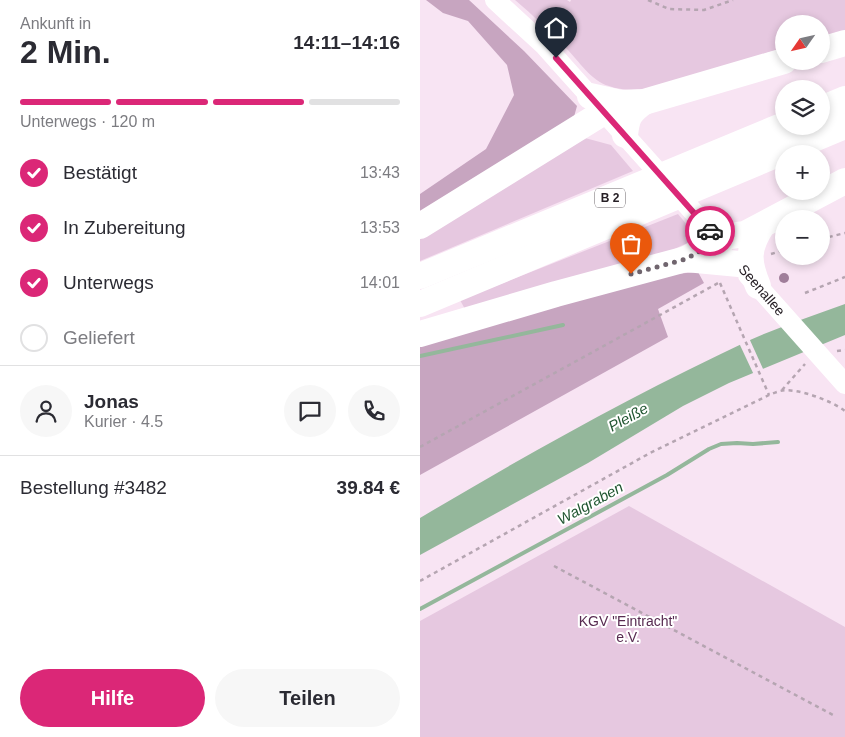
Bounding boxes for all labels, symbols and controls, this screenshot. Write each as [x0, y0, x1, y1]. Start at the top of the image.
pin [535, 7, 577, 58]
icon: home [542, 14, 570, 42]
text: Ankunft in [20, 15, 91, 32]
north arrow [775, 15, 830, 70]
map controls [775, 15, 830, 265]
text: 14:11–14:16 [293, 32, 400, 53]
text: 2 Min. [20, 34, 111, 70]
button: layers [775, 80, 830, 135]
text: Unterwegs · 120 m [20, 113, 155, 130]
button: + [775, 145, 830, 200]
icon: check [20, 159, 48, 187]
text: Bestätigt [63, 162, 137, 183]
text: 13:43 [360, 164, 400, 181]
road number: B 2 [595, 188, 625, 208]
courier [685, 206, 735, 256]
button: − [775, 210, 830, 265]
icon: check [20, 214, 48, 242]
text: In Zubereitung [63, 217, 186, 238]
icon: car [696, 217, 724, 245]
text: 13:53 [360, 219, 400, 236]
pin [610, 223, 652, 274]
icon: bag [617, 230, 645, 258]
street label: Seenallee [736, 261, 789, 319]
icon: check [20, 269, 48, 297]
text: Unterwegs [63, 272, 154, 293]
text: 14:01 [360, 274, 400, 291]
text: Geliefert [63, 327, 135, 348]
button: person [20, 385, 72, 437]
button: chat [284, 385, 336, 437]
button: phone [348, 385, 400, 437]
text: Jonas [84, 391, 139, 412]
water label: Pleiße [605, 399, 651, 435]
text: Kurier · 4.5 [84, 413, 163, 430]
text: Bestellung #3482 [20, 477, 167, 498]
text: 39.84 € [337, 477, 400, 498]
water label: Walgraben [554, 478, 626, 528]
park label: KGV "Eintracht" e.V. [579, 613, 677, 645]
button: Hilfe [20, 669, 205, 727]
button: Teilen [215, 669, 400, 727]

